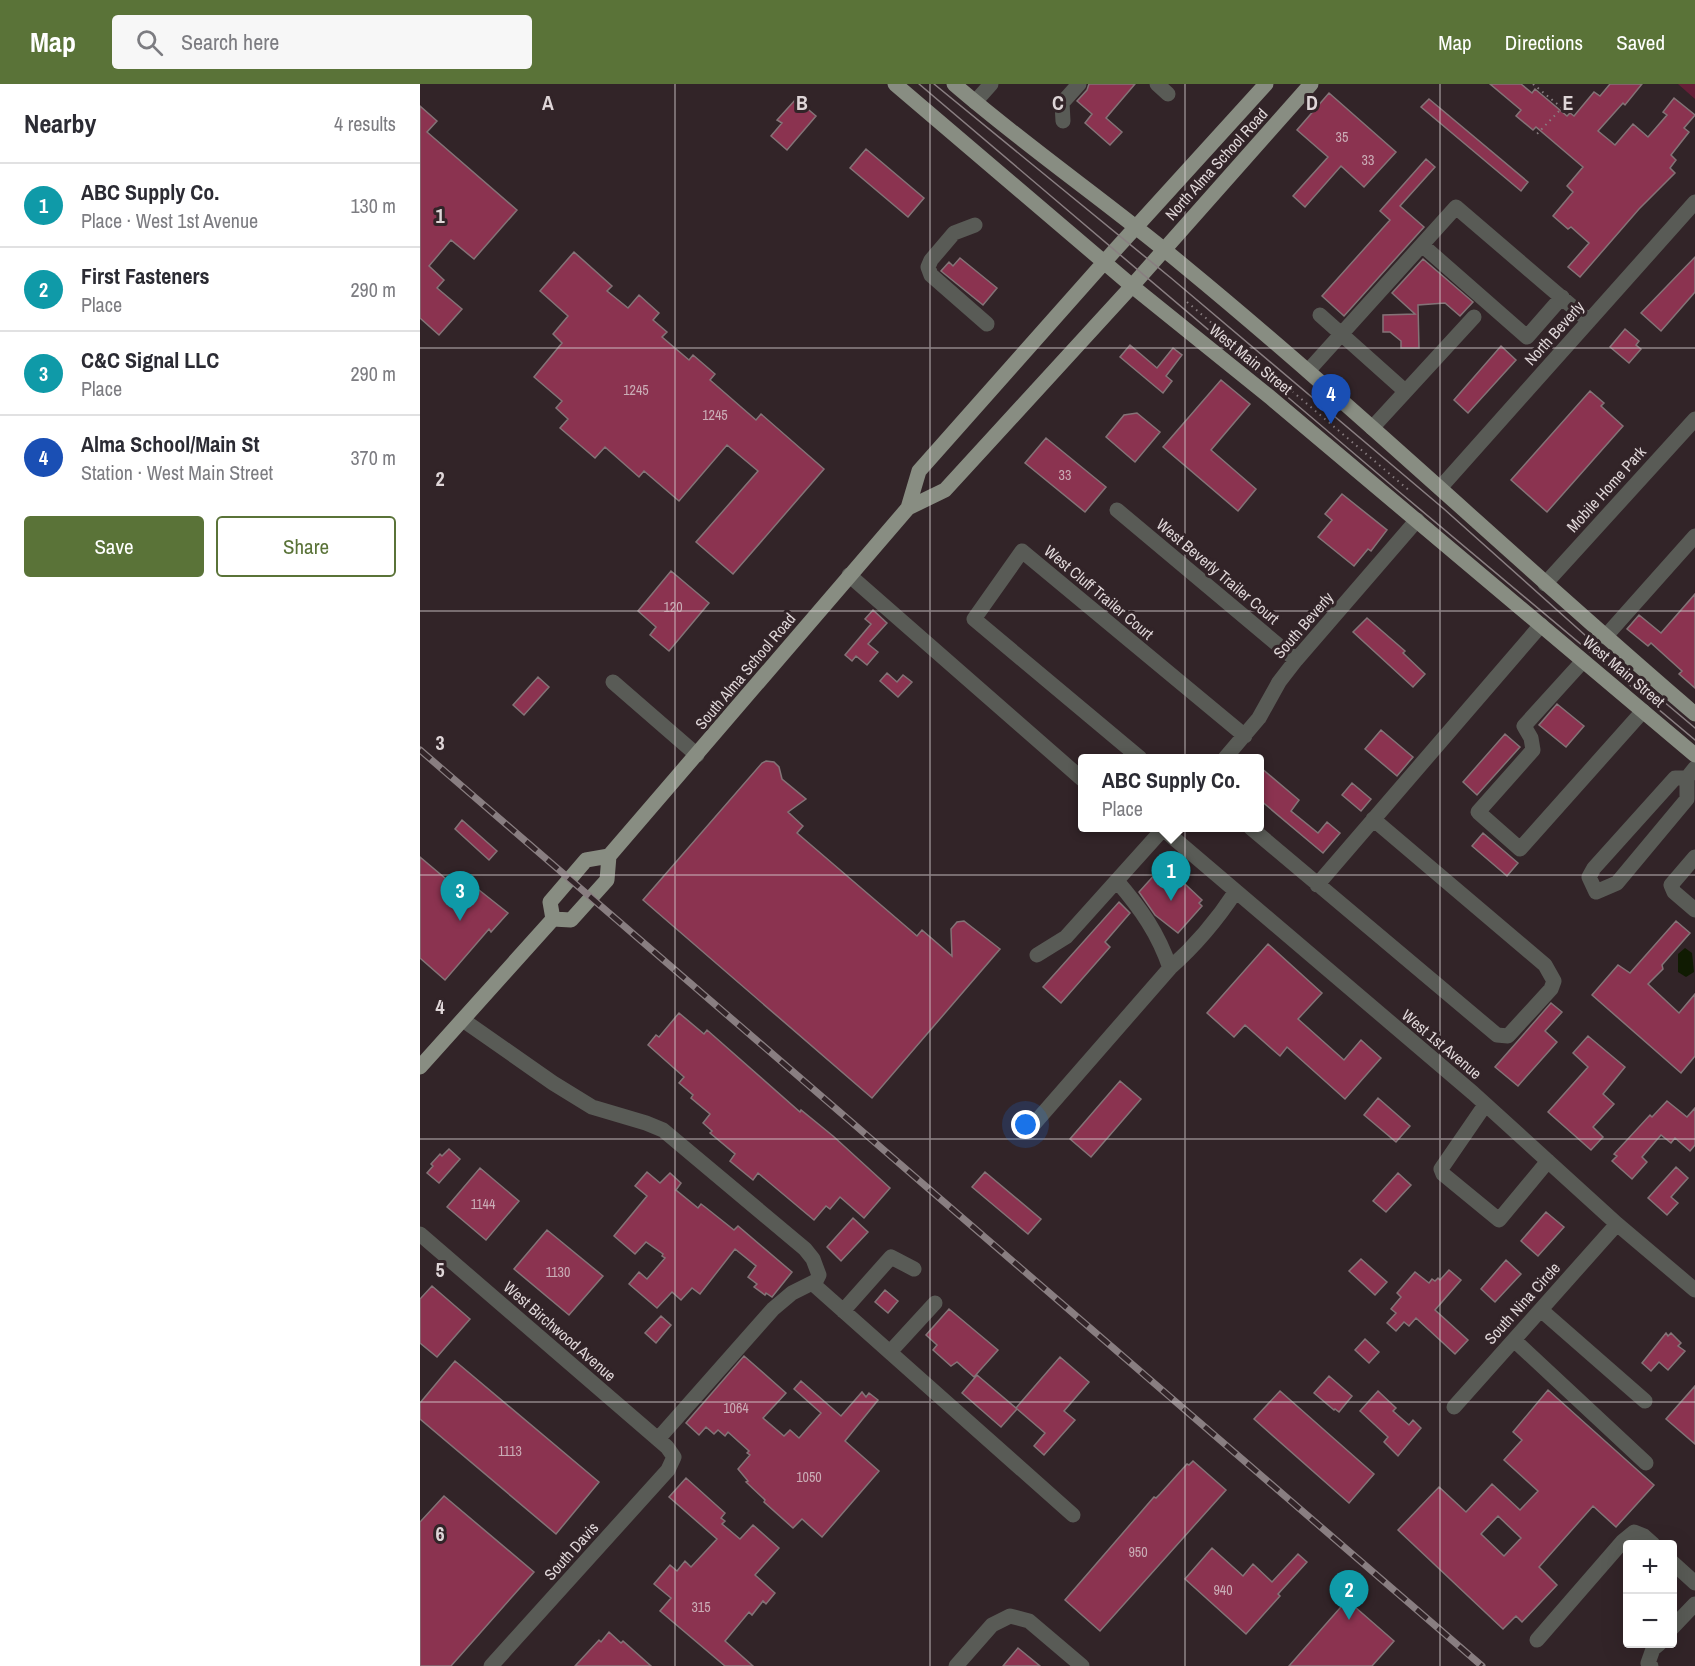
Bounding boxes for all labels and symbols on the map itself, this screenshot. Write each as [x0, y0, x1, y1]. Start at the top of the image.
text: A [542, 89, 554, 116]
text: B [796, 89, 808, 116]
text: C [1052, 89, 1064, 116]
text: D [1306, 89, 1318, 116]
text: E [1563, 89, 1574, 116]
street label: North Alma School Road [1160, 103, 1272, 225]
house number: 35 [1336, 128, 1348, 146]
house number: 33 [1362, 151, 1374, 169]
text: 1 [435, 202, 445, 229]
street label: North Beverly [1519, 296, 1589, 370]
street label: West Main Street [1205, 319, 1297, 400]
pin: 4 [1312, 374, 1350, 424]
house number: 1245 [623, 381, 649, 399]
house number: 1245 [702, 406, 728, 424]
street label: Mobile Home Park [1561, 441, 1651, 537]
text: 2 [435, 465, 445, 492]
house number: 33 [1059, 466, 1071, 484]
street label: West Beverly Trailer Court [1152, 513, 1284, 629]
street label: West Cluff Trailer Court [1040, 540, 1159, 645]
street label: South Beverly [1268, 587, 1338, 663]
house number: 120 [663, 598, 683, 616]
street label: South Alma School Road [690, 608, 800, 734]
street label: West Main Street [1578, 630, 1670, 712]
text: 3 [435, 729, 445, 756]
pin: 1 [1152, 852, 1191, 901]
pin: 3 [440, 872, 480, 921]
text: 4 [435, 993, 445, 1020]
street label: West 1st Avenue [1397, 1004, 1487, 1084]
your location [1011, 1110, 1040, 1139]
house number: 1144 [471, 1195, 496, 1213]
text: 5 [435, 1256, 445, 1283]
street label: South Nina Circle [1479, 1257, 1565, 1349]
house number: 1130 [546, 1263, 570, 1281]
street label: West Birchwood Avenue [499, 1276, 621, 1386]
house number: 1064 [723, 1399, 749, 1417]
house number: 1113 [498, 1442, 522, 1460]
house number: 1050 [796, 1468, 822, 1486]
street label: South Davis [539, 1517, 603, 1585]
text: 6 [435, 1520, 445, 1547]
house number: 950 [1128, 1543, 1148, 1561]
pin: 2 [1330, 1570, 1368, 1620]
house number: 940 [1213, 1581, 1233, 1599]
house number: 315 [691, 1598, 711, 1616]

